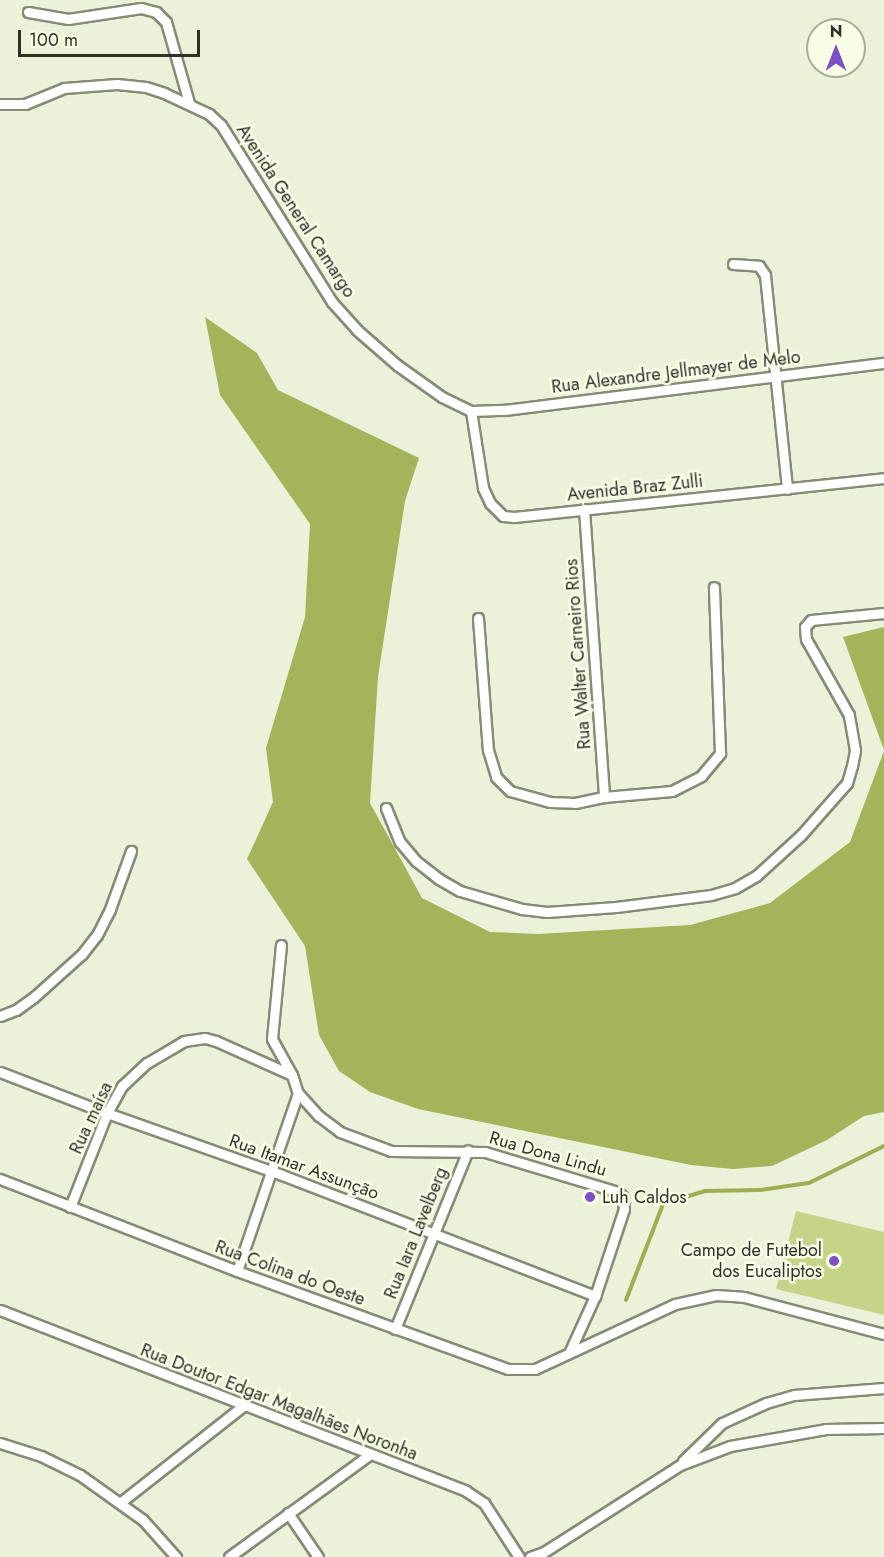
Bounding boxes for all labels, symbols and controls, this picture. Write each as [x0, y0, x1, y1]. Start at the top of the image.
scale bar [21, 18, 202, 56]
north arrow [806, 18, 866, 78]
text: N [830, 20, 842, 43]
text: 100 m [29, 27, 78, 53]
street label: Avenida General Camargo [232, 120, 360, 302]
street label: Rua Alexandre Jellmayer de Melo [550, 346, 802, 398]
street label: Avenida Braz Zulli [566, 470, 704, 506]
street label: Rua Walter Carneiro Rios [561, 558, 595, 750]
street label: Rua maísa [65, 1079, 117, 1157]
street label: Rua Dona Lindu [487, 1127, 609, 1181]
street label: Rua Itamar Assunção [226, 1130, 382, 1204]
street label: Rua Iara Lavelberg [380, 1164, 452, 1302]
place label: Luh Caldos [602, 1186, 687, 1208]
marker: Luh Caldos [583, 1190, 597, 1204]
street label: Rua Colina do Oeste [212, 1236, 368, 1310]
place label: Campo de Futebol dos Eucaliptos [681, 1240, 822, 1282]
marker: Campo de Futebol dos Eucaliptos [827, 1254, 841, 1268]
street label: Rua Doutor Edgar Magalhães Noronha [137, 1339, 421, 1465]

